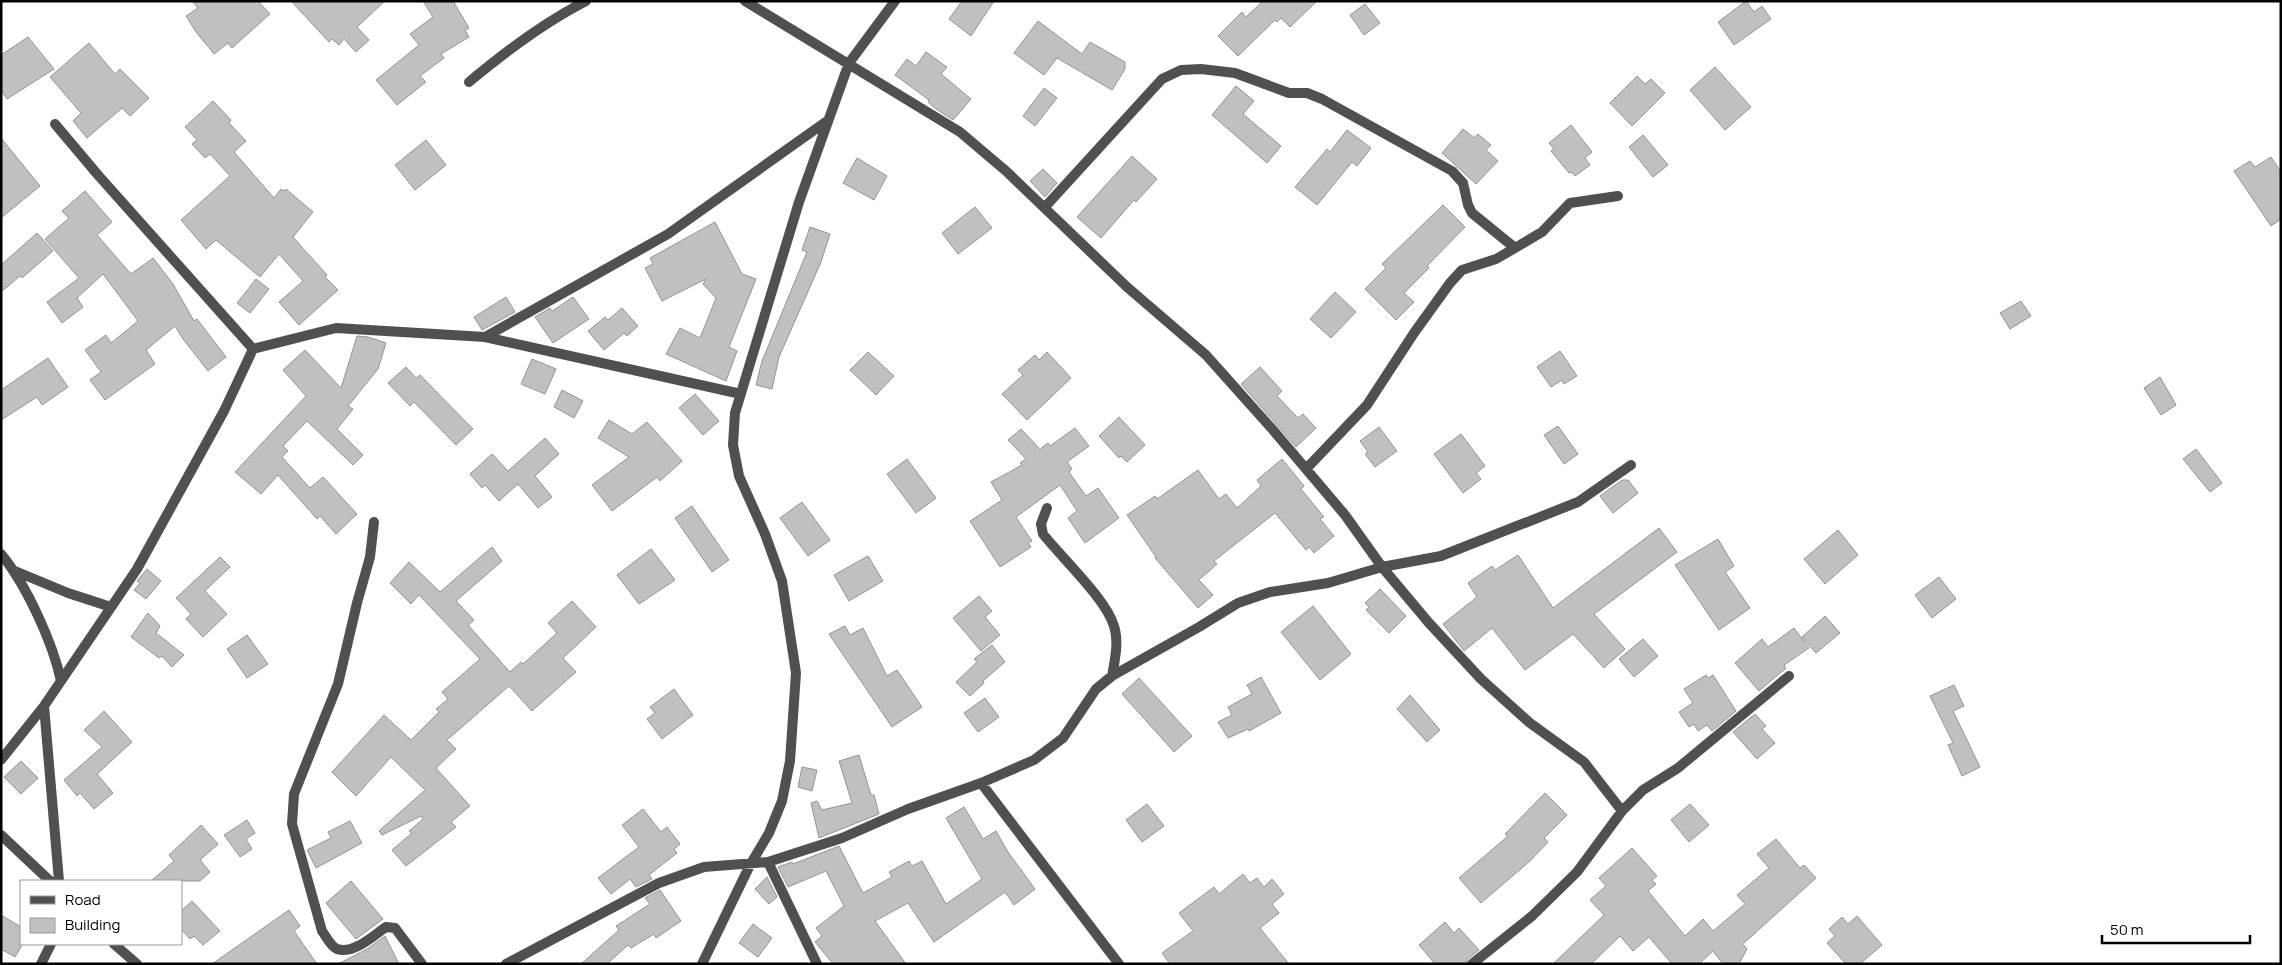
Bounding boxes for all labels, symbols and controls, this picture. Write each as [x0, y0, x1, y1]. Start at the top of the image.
legend [20, 880, 182, 945]
text: Road [65, 889, 101, 910]
scale bar [2102, 912, 2250, 944]
text: Building [65, 914, 120, 935]
text: 50 m [2110, 919, 2144, 940]

